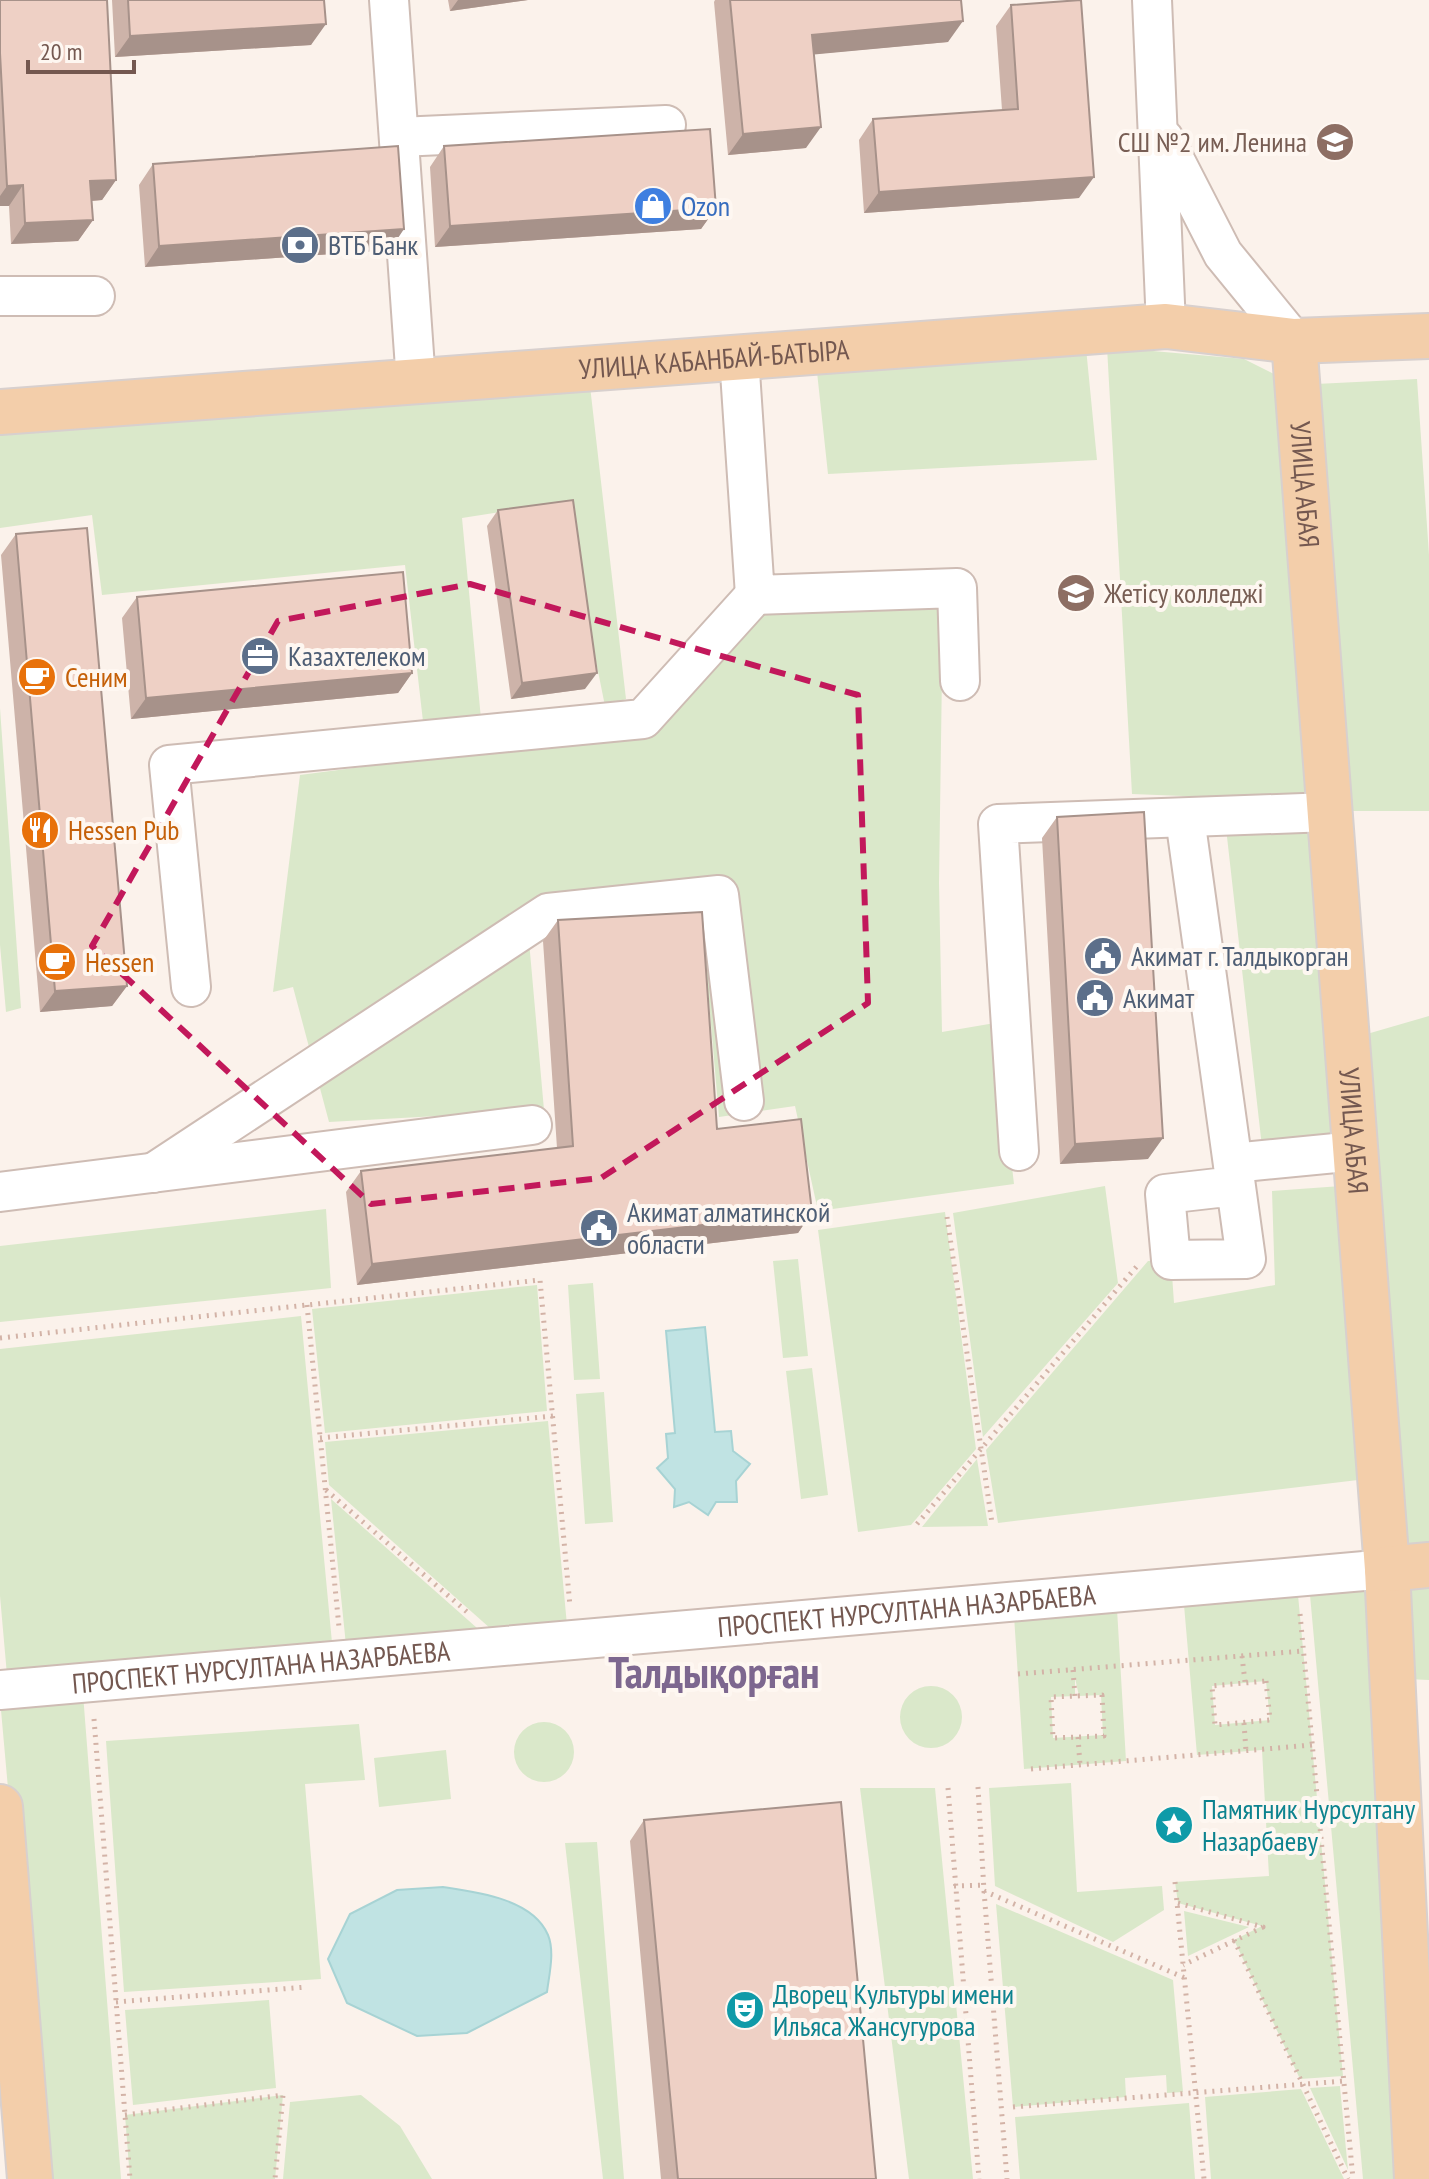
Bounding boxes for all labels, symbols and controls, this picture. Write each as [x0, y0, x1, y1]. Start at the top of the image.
scale bar [28, 24, 134, 74]
text: 20 m [40, 36, 82, 67]
school or university icon: СШ №2 им. Ленина [1314, 121, 1356, 163]
place label: СШ №2 им. Ленина [1118, 123, 1307, 160]
shop icon: Ozon [632, 185, 674, 227]
place label: Ozon [681, 187, 730, 224]
bank icon: ВТБ Банк [279, 224, 321, 266]
place label: ВТБ Банк [328, 226, 418, 263]
street label: УЛИЦА КАБАНБАЙ-БАТЫРА [578, 330, 851, 387]
street label: УЛИЦА АБАЯ [1282, 420, 1329, 549]
school or university icon: Жетісу колледжі [1055, 572, 1097, 614]
place label: Жетісу колледжі [1103, 574, 1263, 611]
office icon: Казахтелеком [239, 635, 281, 677]
place label: Казахтелеком [288, 637, 426, 674]
cafe icon: Сеним [16, 656, 58, 698]
place label: Сеним [65, 658, 128, 695]
restaurant icon: Hessen Pub [19, 809, 61, 851]
place label: Hessen Pub [68, 811, 179, 848]
public building icon: Акимат г. Талдыкорган [1082, 935, 1124, 977]
place label: Акимат г. Талдыкорган [1131, 937, 1349, 974]
cafe icon: Hessen [36, 941, 78, 983]
place label: Hessen [85, 943, 154, 980]
public building icon: Акимат [1074, 977, 1116, 1019]
place label: Акимат [1123, 979, 1194, 1016]
street label: УЛИЦА АБАЯ [1331, 1066, 1378, 1195]
place label: Акимат алматинской области [627, 1193, 830, 1262]
public building icon: Акимат алматинской области [578, 1207, 620, 1249]
street label: ПРОСПЕКТ НУРСУЛТАНА НАЗАРБАЕВА [716, 1575, 1098, 1645]
street label: ПРОСПЕКТ НУРСУЛТАНА НАЗАРБАЕВА [70, 1632, 452, 1702]
district label: Талдықорған [608, 1643, 820, 1700]
place label: Памятник Нурсултану Назарбаеву [1202, 1790, 1416, 1859]
place icon: Памятник Нурсултану Назарбаеву [1153, 1804, 1195, 1846]
place label: Дворец Культуры имени Ильяса Жансугурова [773, 1975, 1014, 2044]
theatre icon: Дворец Культуры имени Ильяса Жансугурова [724, 1989, 766, 2031]

